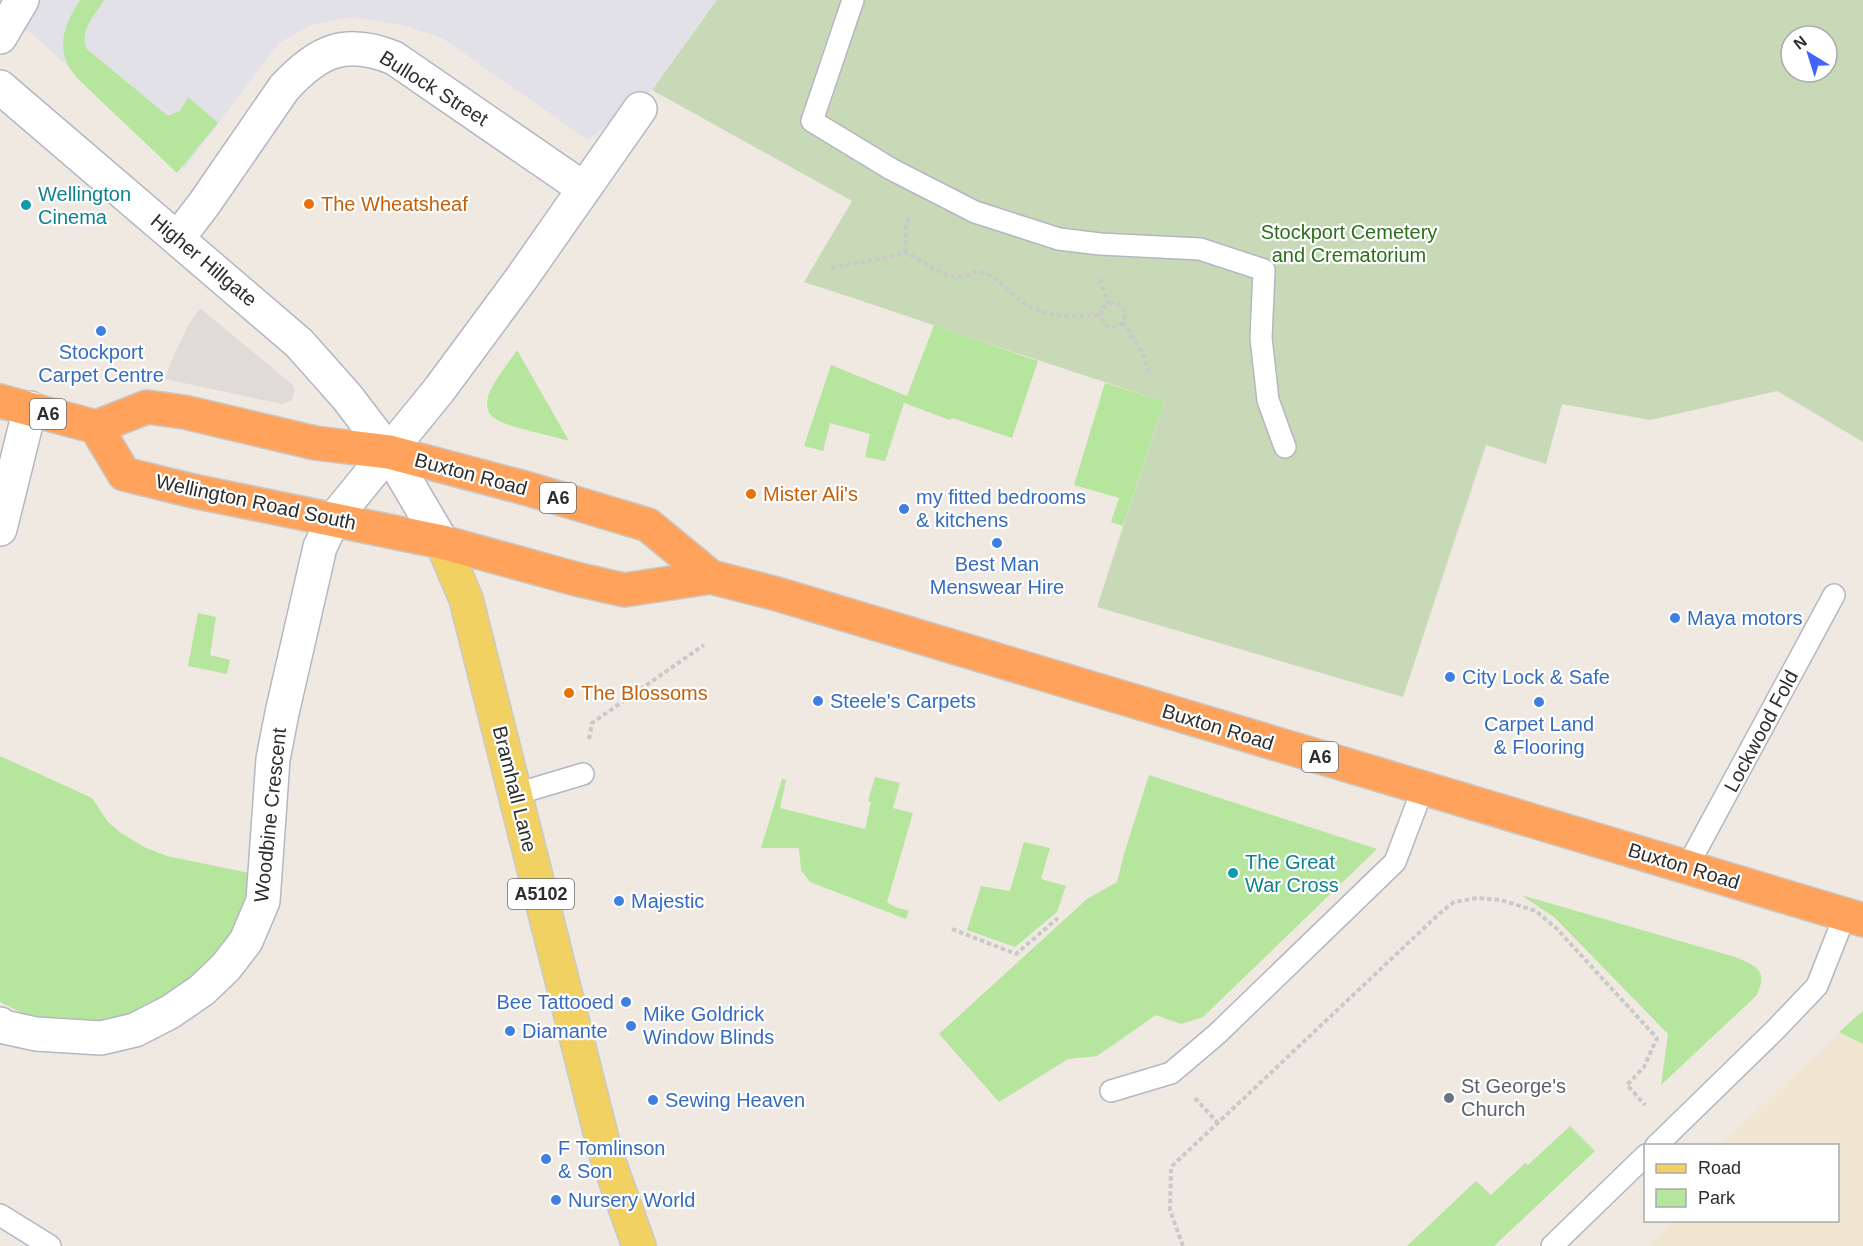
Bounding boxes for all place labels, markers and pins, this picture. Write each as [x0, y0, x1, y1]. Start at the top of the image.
place label: Wellington Cinema [38, 183, 131, 228]
place label: The Wheatsheaf [321, 193, 468, 215]
marker: The Wheatsheaf [302, 197, 316, 211]
marker: Wellington Cinema [19, 198, 33, 212]
marker: Stockport Carpet Centre [94, 324, 108, 338]
place label: Stockport Carpet Centre [38, 341, 164, 386]
place label: Mister Ali's [763, 483, 858, 505]
place label: my fitted bedrooms & kitchens [916, 486, 1086, 531]
marker: Mister Ali's [744, 487, 758, 501]
marker: my fitted bedrooms & kitchens [897, 502, 911, 516]
marker: Best Man Menswear Hire [990, 536, 1004, 550]
place label: Best Man Menswear Hire [930, 553, 1064, 598]
place label: Maya motors [1687, 607, 1803, 629]
marker: Maya motors [1668, 611, 1682, 625]
place label: City Lock & Safe [1462, 666, 1610, 688]
marker: City Lock & Safe [1443, 670, 1457, 684]
place label: The Blossoms [581, 682, 708, 704]
marker: The Blossoms [562, 686, 576, 700]
place label: Steele's Carpets [830, 690, 976, 712]
marker: Steele's Carpets [811, 694, 825, 708]
marker: Carpet Land & Flooring [1532, 695, 1546, 709]
place label: Carpet Land & Flooring [1484, 713, 1594, 758]
place label: The Great War Cross [1245, 851, 1339, 896]
marker: The Great War Cross [1226, 866, 1240, 880]
place label: Majestic [631, 890, 704, 912]
marker: Majestic [612, 894, 626, 908]
place label: Bee Tattooed [496, 991, 614, 1013]
marker: Bee Tattooed [619, 995, 633, 1009]
place label: Mike Goldrick Window Blinds [643, 1003, 774, 1048]
marker: Mike Goldrick Window Blinds [624, 1019, 638, 1033]
place label: Diamante [522, 1020, 608, 1042]
marker: Diamante [503, 1024, 517, 1038]
place label: St George's Church [1461, 1075, 1566, 1120]
place label: Sewing Heaven [665, 1089, 805, 1111]
marker: St George's Church [1442, 1091, 1456, 1105]
marker: Sewing Heaven [646, 1093, 660, 1107]
place label: F Tomlinson & Son [558, 1137, 665, 1182]
marker: F Tomlinson & Son [539, 1152, 553, 1166]
place label: Nursery World [568, 1189, 695, 1211]
marker: Nursery World [549, 1193, 563, 1207]

